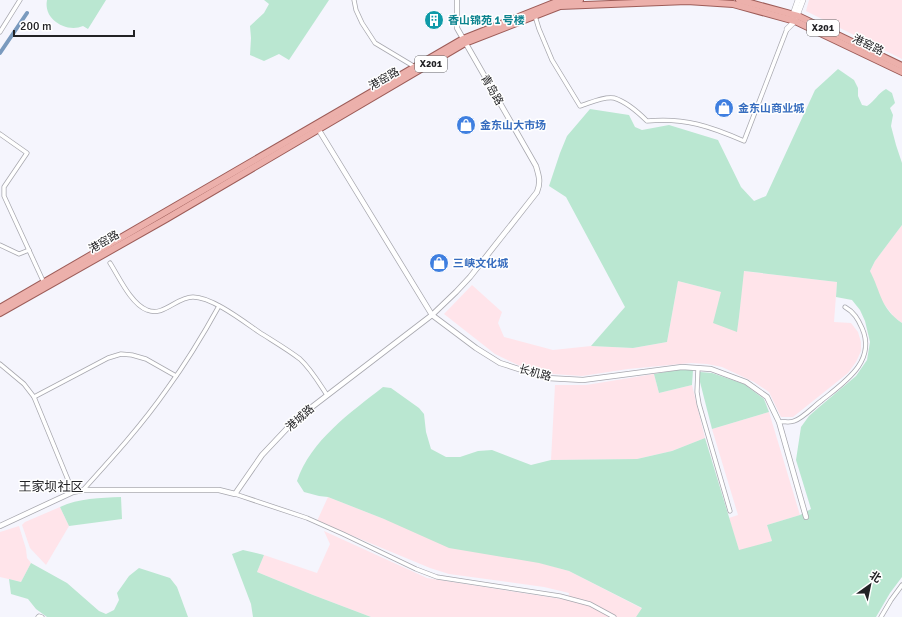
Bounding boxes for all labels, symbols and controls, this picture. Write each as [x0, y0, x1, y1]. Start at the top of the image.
building icon: 香山锦苑 1 号楼 [423, 9, 445, 31]
scale bar [14, 12, 134, 38]
place label: 香山锦苑 1 号楼 [448, 14, 525, 27]
text: 200 m [20, 19, 52, 34]
road number: X201 [807, 20, 839, 36]
street label: 港窑路 [850, 32, 886, 58]
road number: X201 [415, 56, 447, 72]
street label: 港窑路 [366, 65, 402, 93]
street label: 青岛路 [478, 72, 506, 108]
shop icon: 金东山商业城 [713, 97, 735, 119]
place label: 金东山商业城 [738, 102, 805, 115]
shop icon: 金东山大市场 [455, 114, 477, 136]
place label: 金东山大市场 [480, 119, 546, 132]
street label: 港窑路 [86, 228, 122, 256]
shop icon: 三峡文化城 [428, 252, 450, 274]
place label: 三峡文化城 [453, 257, 509, 270]
street label: 长机路 [517, 362, 553, 384]
street label: 港城路 [283, 402, 317, 434]
district label: 王家坝社区 [18, 479, 84, 495]
north arrow [850, 565, 890, 605]
text: 北 [867, 569, 883, 585]

